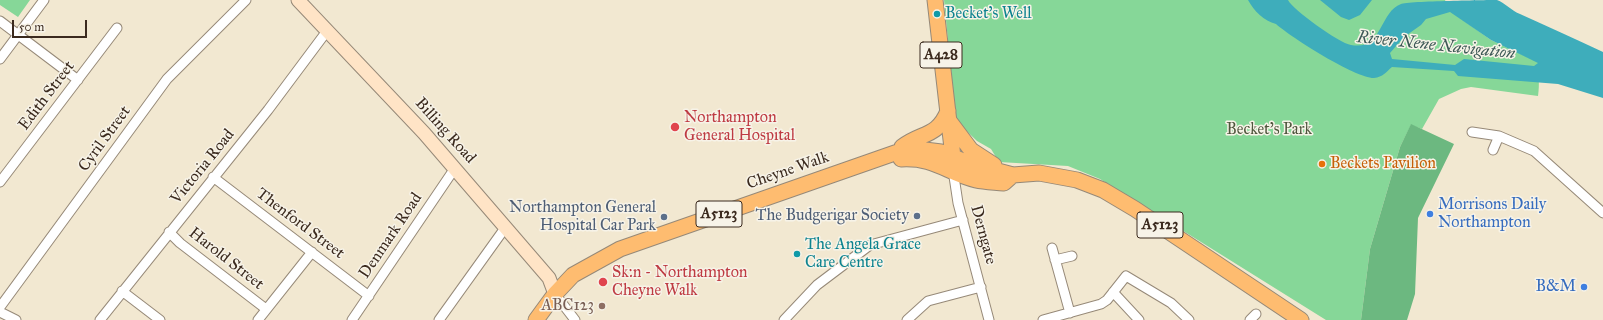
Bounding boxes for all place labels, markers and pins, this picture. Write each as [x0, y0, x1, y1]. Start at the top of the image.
place label: Becket's Well [945, 4, 1032, 24]
marker: Becket's Well [932, 9, 942, 19]
place label: Northampton General Hospital [684, 108, 795, 146]
marker: Northampton General Hospital [669, 121, 681, 133]
place label: Beckets Pavilion [1330, 154, 1436, 174]
marker: Beckets Pavilion [1317, 159, 1327, 169]
place label: Morrisons Daily Northampton [1438, 195, 1546, 233]
place label: Northampton General Hospital Car Park [509, 198, 656, 236]
place label: The Budgerigar Society [755, 206, 909, 226]
marker: Morrisons Daily Northampton [1425, 209, 1435, 219]
marker: The Budgerigar Society [912, 211, 922, 221]
marker: Northampton General Hospital Car Park [659, 212, 669, 222]
place label: The Angela Grace Care Centre [805, 235, 921, 273]
marker: The Angela Grace Care Centre [792, 249, 802, 259]
place label: Sk:n - Northampton Cheyne Walk [612, 263, 747, 301]
marker: Sk:n - Northampton Cheyne Walk [597, 276, 609, 288]
place label: B&M [1535, 277, 1576, 297]
marker: B&M [1579, 282, 1589, 292]
place label: ABC123 [541, 296, 594, 316]
marker: ABC123 [597, 301, 607, 311]

